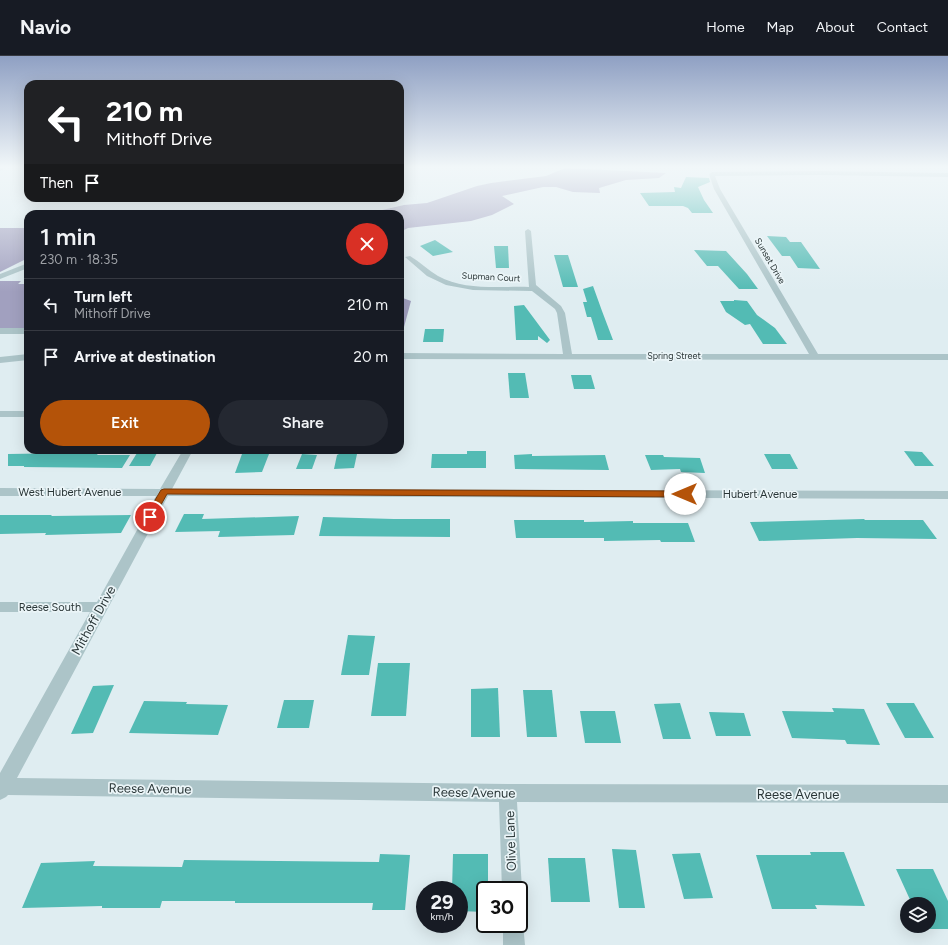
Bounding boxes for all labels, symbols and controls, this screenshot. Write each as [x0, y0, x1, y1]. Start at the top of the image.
text: Navio [20, 16, 71, 39]
text: Home [706, 19, 745, 36]
text: Map [767, 19, 794, 36]
text: About [816, 19, 855, 36]
text: Contact [877, 19, 928, 36]
text: 210 m [106, 94, 183, 128]
icon: left [40, 96, 92, 148]
text: Mithoff Drive [106, 128, 212, 150]
icon: arrive [81, 172, 103, 194]
text: Then [40, 174, 73, 192]
text: 1 min [40, 222, 96, 251]
button: close [346, 223, 388, 265]
street label: Sunset Drive [753, 236, 788, 286]
text: 230 m · 18:35 [40, 252, 118, 267]
street label: Supman Court [462, 269, 521, 284]
text: Turn left [74, 288, 132, 306]
icon: left [40, 294, 62, 316]
text: 210 m [347, 296, 388, 314]
text: Mithoff Drive [74, 306, 151, 321]
icon: arrive [40, 346, 62, 368]
text: Arrive at destination [74, 348, 215, 366]
text: 20 m [354, 348, 388, 366]
street label: Spring Street [647, 350, 701, 361]
button: Exit [40, 400, 210, 446]
button: Share [218, 400, 388, 446]
position arrow [664, 473, 706, 515]
street label: West Hubert Avenue [19, 486, 121, 499]
street label: Hubert Avenue [723, 488, 797, 501]
pin [133, 500, 167, 534]
icon: arrive [139, 506, 161, 528]
street label: Mithoff Drive [68, 583, 119, 657]
street label: Reese South [19, 601, 81, 614]
street label: Reese Avenue [109, 780, 191, 797]
street label: Reese Avenue [433, 784, 515, 801]
street label: Reese Avenue [757, 787, 839, 802]
street label: Olive Lane [502, 810, 519, 872]
speed limit sign: 30 [476, 881, 528, 933]
text: 29 [430, 890, 454, 914]
map controls [900, 897, 936, 933]
button: layers [900, 897, 936, 933]
text: km/h [431, 910, 453, 923]

